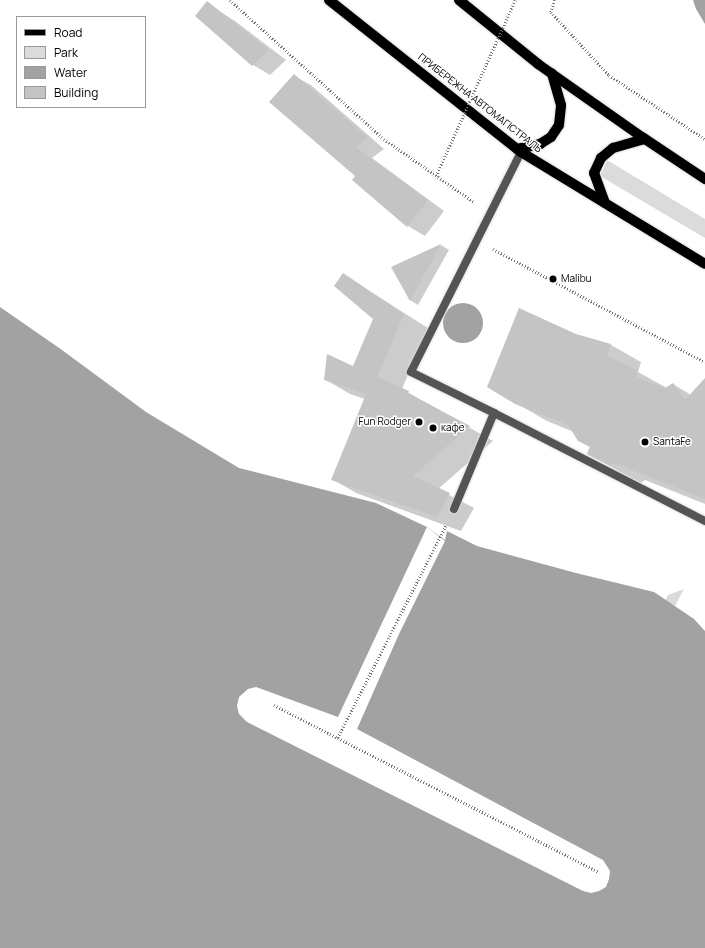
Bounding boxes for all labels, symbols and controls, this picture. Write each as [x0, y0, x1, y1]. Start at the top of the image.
legend [16, 16, 146, 108]
text: Road [54, 24, 82, 41]
text: Park [54, 44, 78, 61]
street label: ПРИБЕРЕЖНА АВТОМАГІСТРАЛЬ [416, 51, 544, 155]
text: Water [54, 64, 87, 81]
text: Building [54, 84, 98, 101]
place label: Malibu [561, 273, 591, 285]
marker: Malibu [548, 274, 558, 284]
place label: Fun Rodger [359, 416, 411, 428]
marker: Fun Rodger [414, 417, 424, 427]
place label: кафе [441, 422, 465, 434]
marker: кафе [428, 423, 438, 433]
place label: SantaFe [653, 436, 691, 448]
marker: SantaFe [640, 437, 650, 447]

